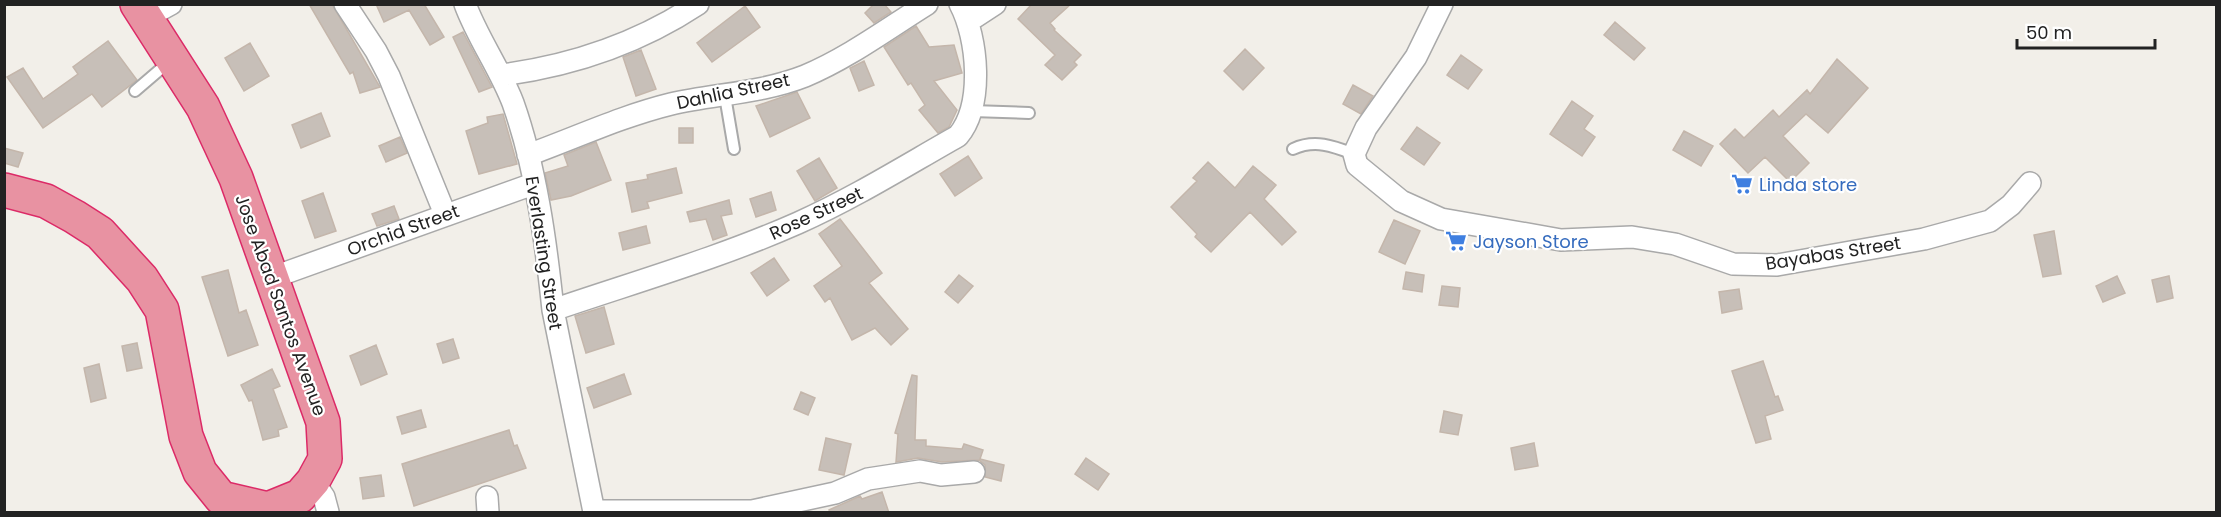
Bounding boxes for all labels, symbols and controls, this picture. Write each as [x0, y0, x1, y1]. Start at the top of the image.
scale bar [2017, 12, 2155, 50]
text: 50 m [2026, 20, 2072, 45]
street label: Dahlia Street [674, 67, 792, 115]
supermarket icon: Linda store [1730, 172, 1754, 196]
place label: Linda store [1759, 172, 1857, 197]
street label: Everlasting Street [519, 174, 569, 332]
street label: Rose Street [765, 180, 867, 246]
street label: Jose Abad Santos Avenue [229, 191, 333, 419]
street label: Orchid Street [344, 198, 462, 262]
supermarket icon: Jayson Store [1444, 229, 1468, 253]
place label: Jayson Store [1473, 229, 1589, 254]
street label: Bayabas Street [1764, 230, 1902, 276]

